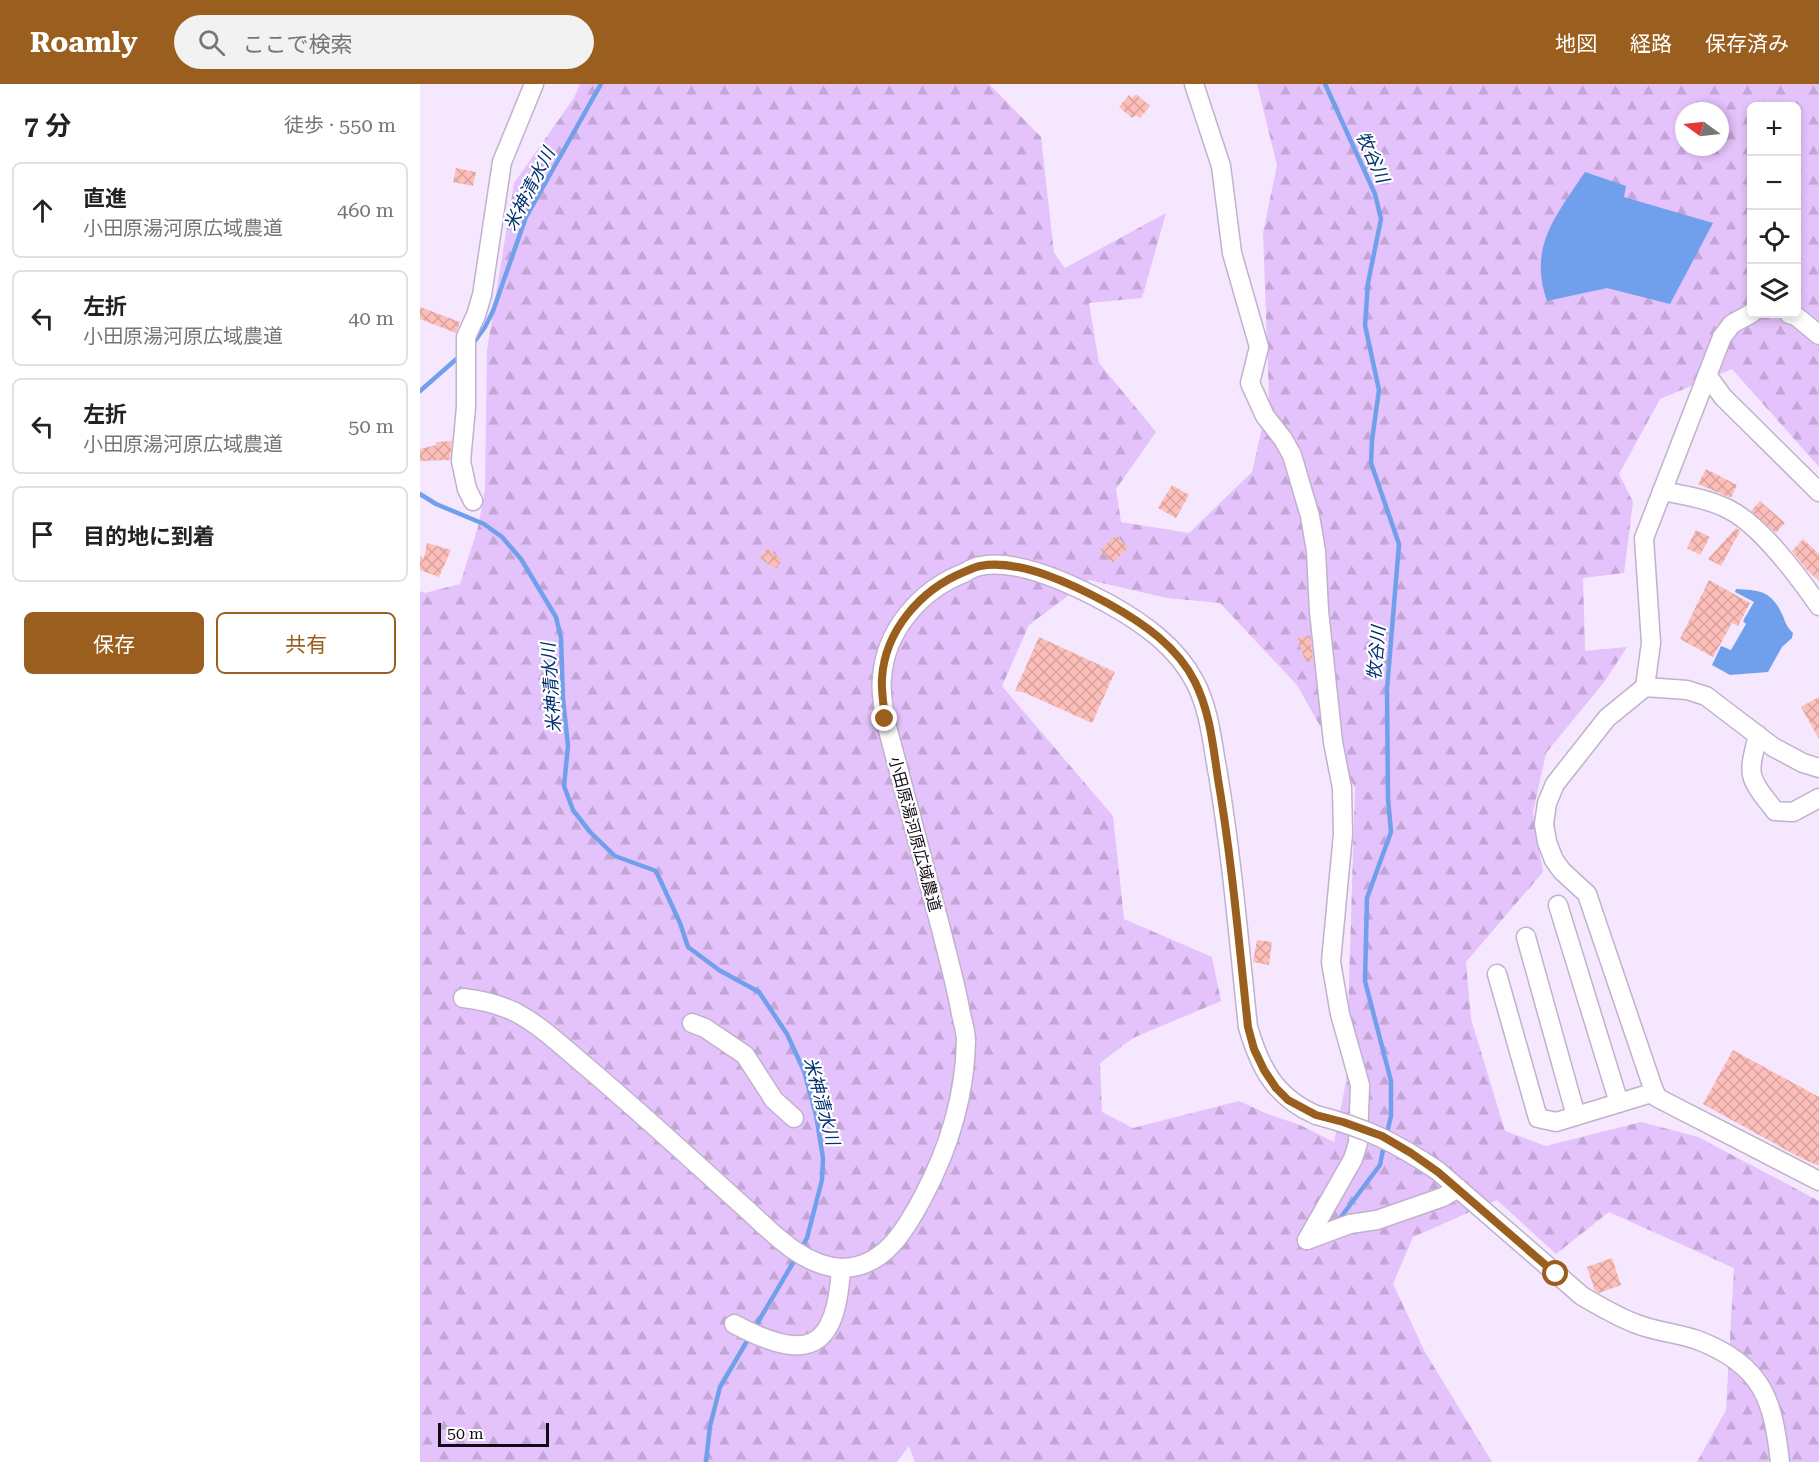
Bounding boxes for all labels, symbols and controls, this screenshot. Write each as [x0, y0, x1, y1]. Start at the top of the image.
search box [174, 15, 594, 69]
text: Roamly [30, 26, 138, 59]
icon: search [195, 26, 228, 59]
text: ここで検索 [243, 32, 353, 57]
text: 地図 [1555, 32, 1597, 56]
text: 経路 [1630, 32, 1672, 56]
text: 保存済み [1705, 32, 1789, 56]
north arrow [1675, 102, 1729, 156]
map controls [1747, 102, 1801, 318]
button: + [1747, 102, 1801, 156]
text: 7 分 [24, 111, 71, 141]
text: 徒歩 · 550 m [284, 113, 396, 137]
water label: 牧谷川 [1352, 128, 1394, 188]
water label: 米神清水川 [499, 142, 560, 234]
button: − [1747, 156, 1801, 210]
text: 直進 [83, 186, 127, 211]
icon: ahead [26, 194, 59, 227]
text: 460 m [337, 198, 394, 222]
button: locate [1747, 210, 1801, 264]
text: 小田原湯河原広域農道 [83, 216, 283, 240]
button: layers [1747, 264, 1801, 318]
text: 左折 [83, 294, 127, 319]
icon: left [26, 302, 59, 335]
text: 40 m [348, 306, 394, 330]
text: 小田原湯河原広域農道 [83, 324, 283, 348]
text: 左折 [83, 402, 127, 427]
icon: left [26, 410, 59, 443]
text: 50 m [348, 414, 394, 438]
text: 小田原湯河原広域農道 [83, 432, 283, 456]
icon: arrive [26, 518, 59, 551]
text: 目的地に到着 [83, 524, 215, 549]
button: 保存 [24, 612, 204, 674]
button: 共有 [216, 612, 396, 674]
water label: 牧谷川 [1363, 623, 1389, 681]
water label: 米神清水川 [537, 640, 565, 734]
route end [871, 705, 897, 731]
street label: 小田原湯河原広域農道 [885, 754, 945, 914]
water label: 米神清水川 [800, 1055, 844, 1149]
route start [1542, 1260, 1568, 1286]
scale bar [438, 1420, 549, 1448]
text: 50 m [447, 1424, 484, 1443]

